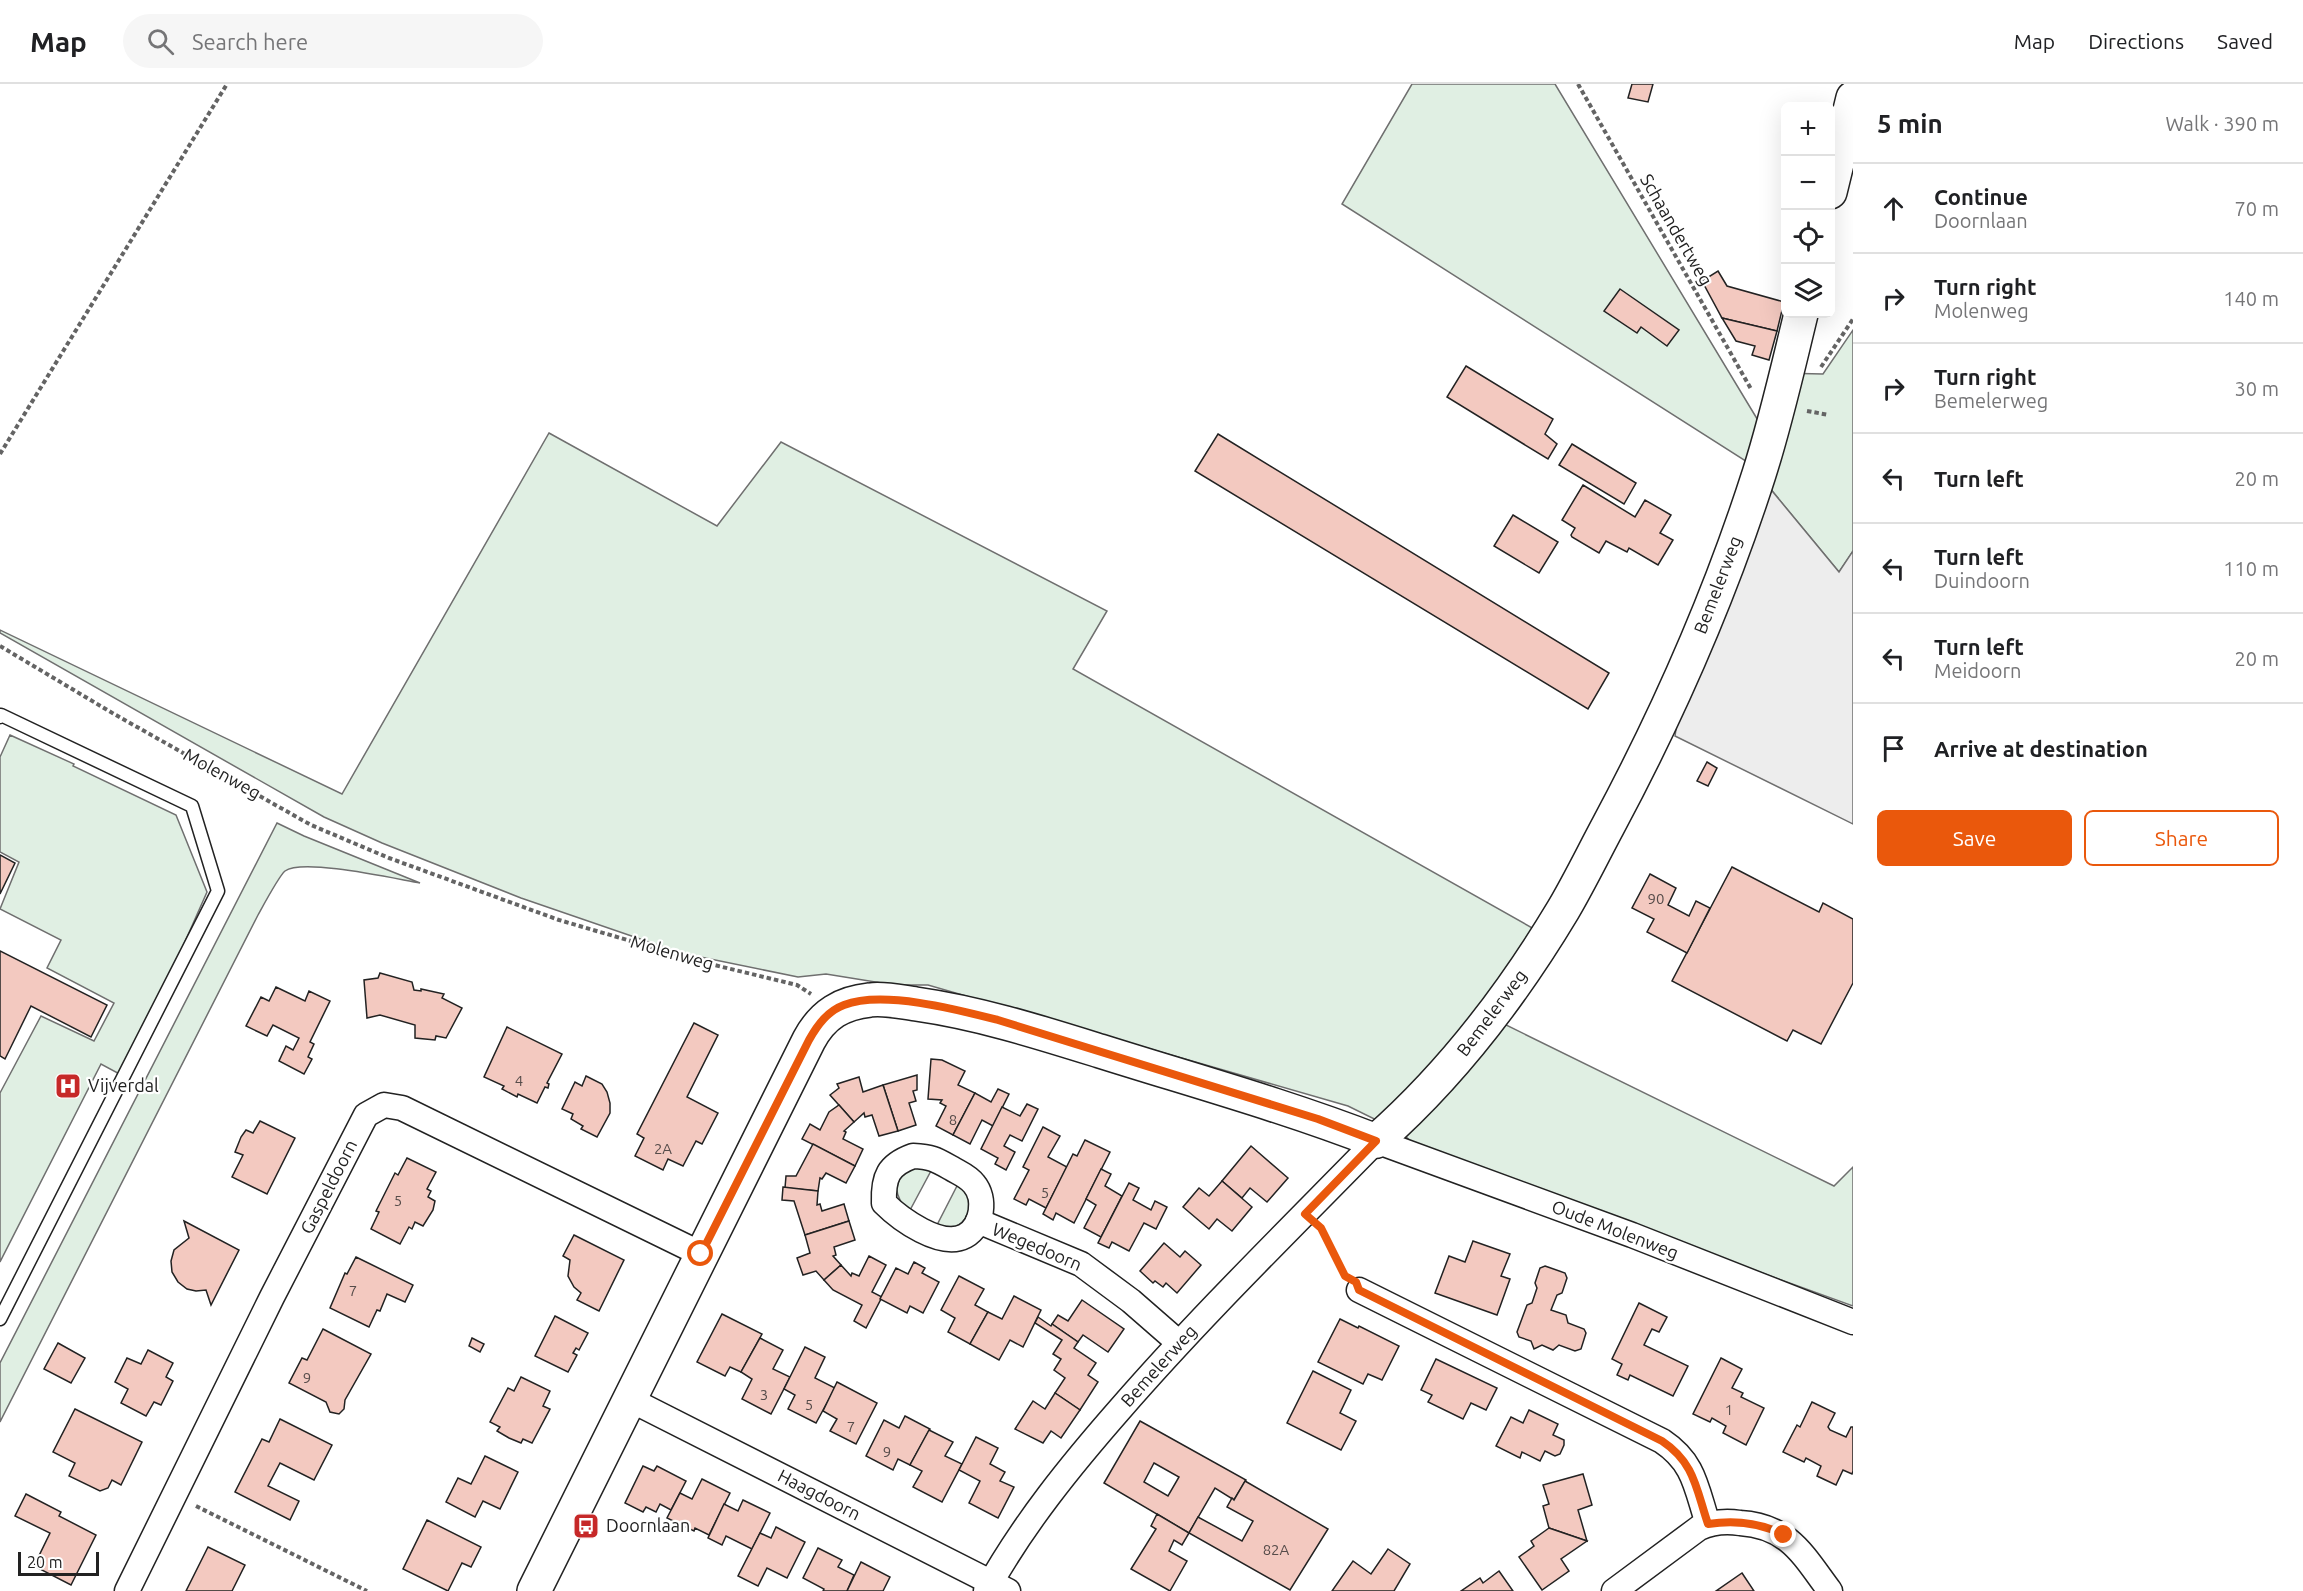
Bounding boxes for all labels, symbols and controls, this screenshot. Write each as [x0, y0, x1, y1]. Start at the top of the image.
search box [123, 14, 543, 68]
icon: search [144, 25, 177, 58]
text: Map [30, 26, 87, 57]
text: Search here [192, 29, 308, 54]
text: Map [2014, 29, 2055, 53]
text: Directions [2088, 29, 2184, 53]
text: Saved [2217, 29, 2273, 53]
map controls [1781, 102, 1835, 318]
button: + [1781, 102, 1835, 156]
text: 5 min [1877, 109, 1943, 138]
text: Walk · 390 m [2166, 112, 2279, 135]
button: − [1781, 156, 1835, 210]
street label: Schaandertweg [1637, 170, 1717, 289]
text: Continue [1934, 184, 2028, 209]
icon: ahead [1877, 192, 1910, 225]
text: 70 m [2235, 197, 2279, 220]
text: Doornlaan [1934, 209, 2028, 232]
button: locate [1781, 210, 1835, 264]
button: layers [1781, 264, 1835, 318]
text: Turn right [1934, 274, 2036, 299]
icon: right [1877, 282, 1910, 315]
text: 140 m [2223, 287, 2279, 310]
text: Molenweg [1934, 299, 2029, 322]
text: Turn right [1934, 364, 2036, 389]
icon: right [1877, 372, 1910, 405]
text: 30 m [2235, 377, 2279, 400]
text: Bemelerweg [1934, 389, 2048, 412]
icon: left [1877, 462, 1910, 495]
text: Turn left [1934, 466, 2024, 491]
text: 20 m [2235, 467, 2279, 490]
street label: Bemelerweg [1689, 533, 1745, 636]
text: Turn left [1934, 544, 2024, 569]
icon: left [1877, 552, 1910, 585]
text: 110 m [2223, 557, 2279, 580]
text: Duindoorn [1934, 569, 2030, 592]
text: Turn left [1934, 634, 2024, 659]
icon: left [1877, 642, 1910, 675]
text: 20 m [2235, 647, 2279, 670]
text: Meidoorn [1934, 659, 2021, 682]
icon: arrive [1877, 732, 1910, 765]
text: Arrive at destination [1934, 736, 2148, 761]
street label: Molenweg [180, 744, 265, 803]
button: Save [1877, 810, 2072, 866]
button: Share [2084, 810, 2279, 866]
house number: 90 [1648, 890, 1664, 907]
street label: Molenweg [629, 931, 716, 973]
street label: Bemelerweg [1452, 965, 1530, 1060]
hospital icon: Vijverdal [53, 1071, 83, 1101]
house number: 4 [515, 1072, 523, 1089]
place label: Vijverdal [88, 1075, 159, 1095]
house number: 8 [949, 1111, 957, 1128]
street label: Gaspeldoorn [296, 1136, 360, 1237]
house number: 2A [654, 1140, 672, 1157]
house number: 5 [1041, 1184, 1049, 1201]
house number: 5 [394, 1192, 402, 1209]
street label: Oude Molenweg [1549, 1196, 1682, 1262]
street label: Wegedoorn [990, 1218, 1085, 1274]
route start [687, 1240, 713, 1266]
house number: 7 [349, 1282, 357, 1299]
street label: Bemelerweg [1116, 1320, 1200, 1410]
house number: 9 [303, 1369, 311, 1386]
house number: 3 [760, 1386, 768, 1403]
house number: 5 [805, 1396, 813, 1413]
house number: 1 [1725, 1401, 1733, 1418]
house number: 7 [847, 1418, 855, 1435]
house number: 9 [883, 1443, 891, 1460]
street label: Haagdoorn [775, 1465, 864, 1523]
bus stop icon: Doornlaan [571, 1511, 601, 1541]
place label: Doornlaan [606, 1515, 690, 1535]
route end [1770, 1521, 1796, 1547]
house number: 82A [1263, 1541, 1290, 1558]
scale bar [18, 1549, 99, 1576]
text: 20 m [27, 1553, 63, 1571]

